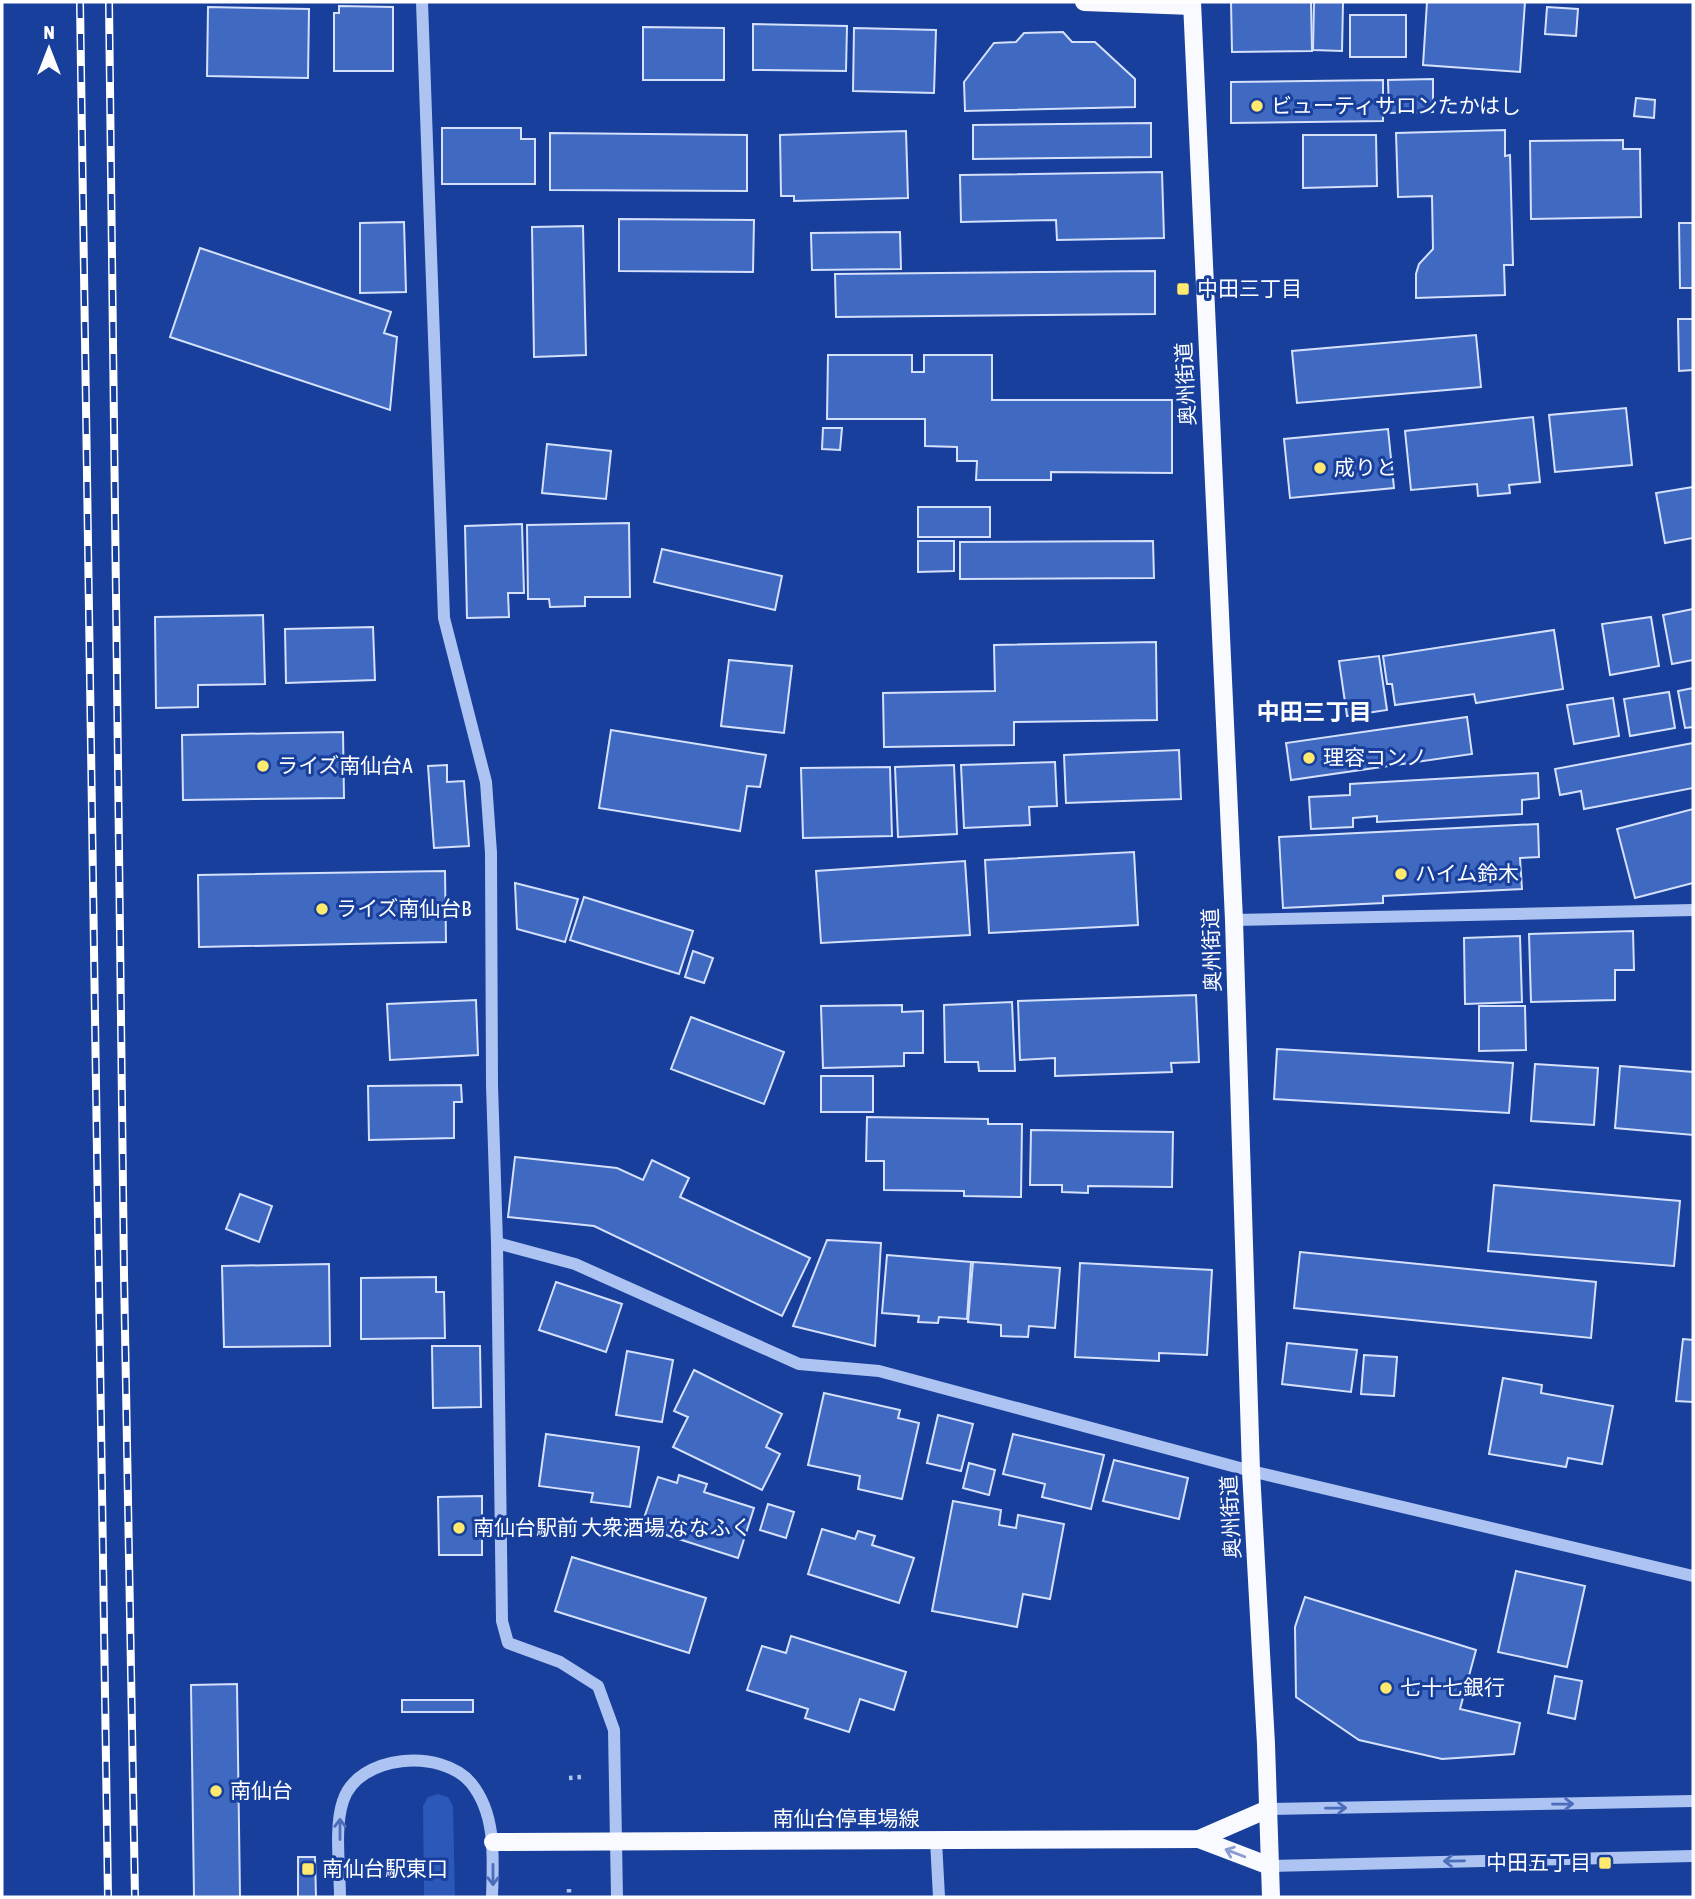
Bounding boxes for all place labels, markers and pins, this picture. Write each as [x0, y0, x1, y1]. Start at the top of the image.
place label: ビューティサロンたかはし [1271, 93, 1521, 117]
marker: ビューティサロンたかはし [1249, 98, 1265, 114]
place label: 中田三丁目 [1197, 276, 1302, 300]
marker: 中田三丁目 [1175, 281, 1191, 297]
place label: 成りと [1334, 455, 1397, 479]
marker: 成りと [1312, 460, 1328, 476]
place label: 理容コンノ [1323, 745, 1427, 769]
marker: 理容コンノ [1301, 750, 1317, 766]
place label: ライズ南仙台A [277, 753, 413, 777]
marker: ライズ南仙台A [255, 758, 271, 774]
place label: ハイム鈴木 [1415, 861, 1519, 885]
marker: ハイム鈴木 [1393, 866, 1409, 882]
place label: ライズ南仙台B [336, 896, 471, 920]
marker: ライズ南仙台B [314, 901, 330, 917]
place label: 南仙台駅前 大衆酒場 ななふく [473, 1515, 752, 1539]
marker: 南仙台駅前 大衆酒場 ななふく [451, 1520, 467, 1536]
place label: 七十七銀行 [1400, 1675, 1505, 1699]
marker: 七十七銀行 [1378, 1680, 1394, 1696]
place label: 南仙台 [230, 1778, 293, 1802]
marker: 南仙台 [208, 1783, 224, 1799]
place label: 中田五丁目 [1486, 1850, 1591, 1874]
marker: 中田五丁目 [1597, 1855, 1613, 1871]
place label: 南仙台駅東口 [322, 1856, 448, 1880]
marker: 南仙台駅東口 [300, 1861, 316, 1877]

